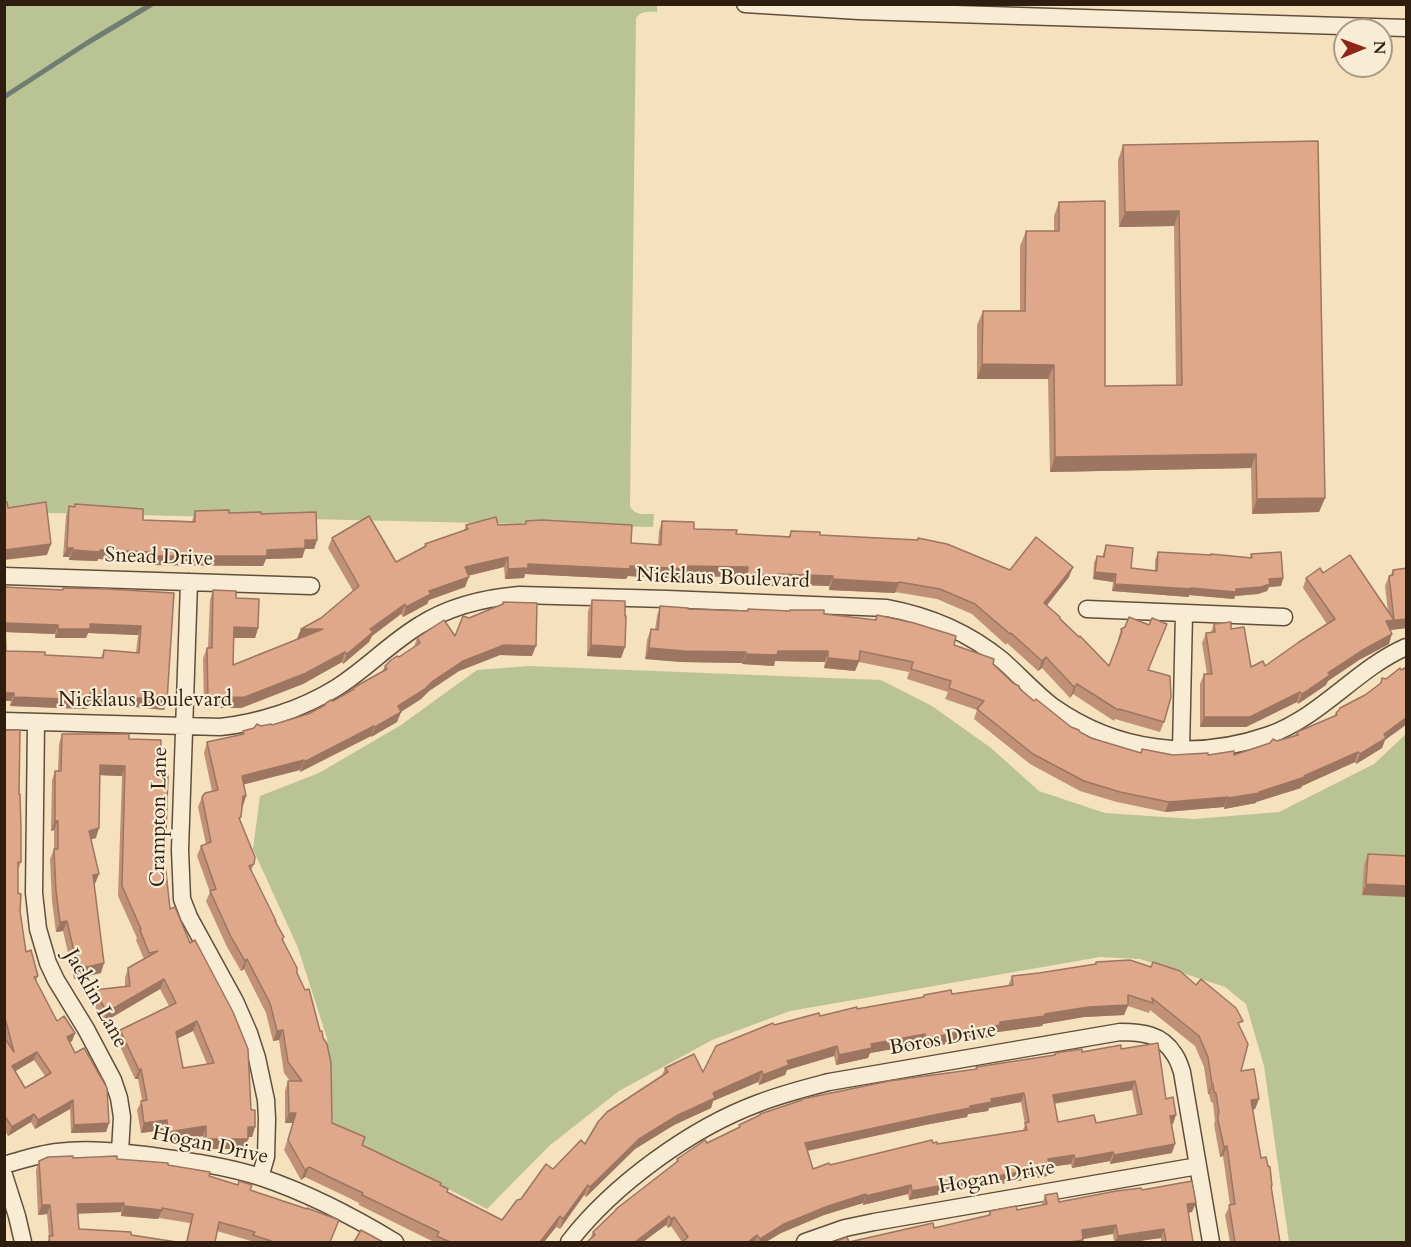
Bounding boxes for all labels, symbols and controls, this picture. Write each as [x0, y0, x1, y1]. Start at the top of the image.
north arrow [1333, 18, 1393, 78]
text: N [1368, 41, 1390, 55]
street label: Snead Drive [104, 544, 214, 572]
street label: Nicklaus Boulevard [636, 563, 810, 595]
street label: Nicklaus Boulevard [58, 688, 232, 714]
street label: Crampton Lane [146, 747, 174, 887]
street label: Jacklin Lane [58, 945, 132, 1053]
street label: Boros Drive [888, 1018, 998, 1062]
street label: Hogan Drive [150, 1121, 270, 1171]
street label: Hogan Drive [937, 1155, 1057, 1201]

